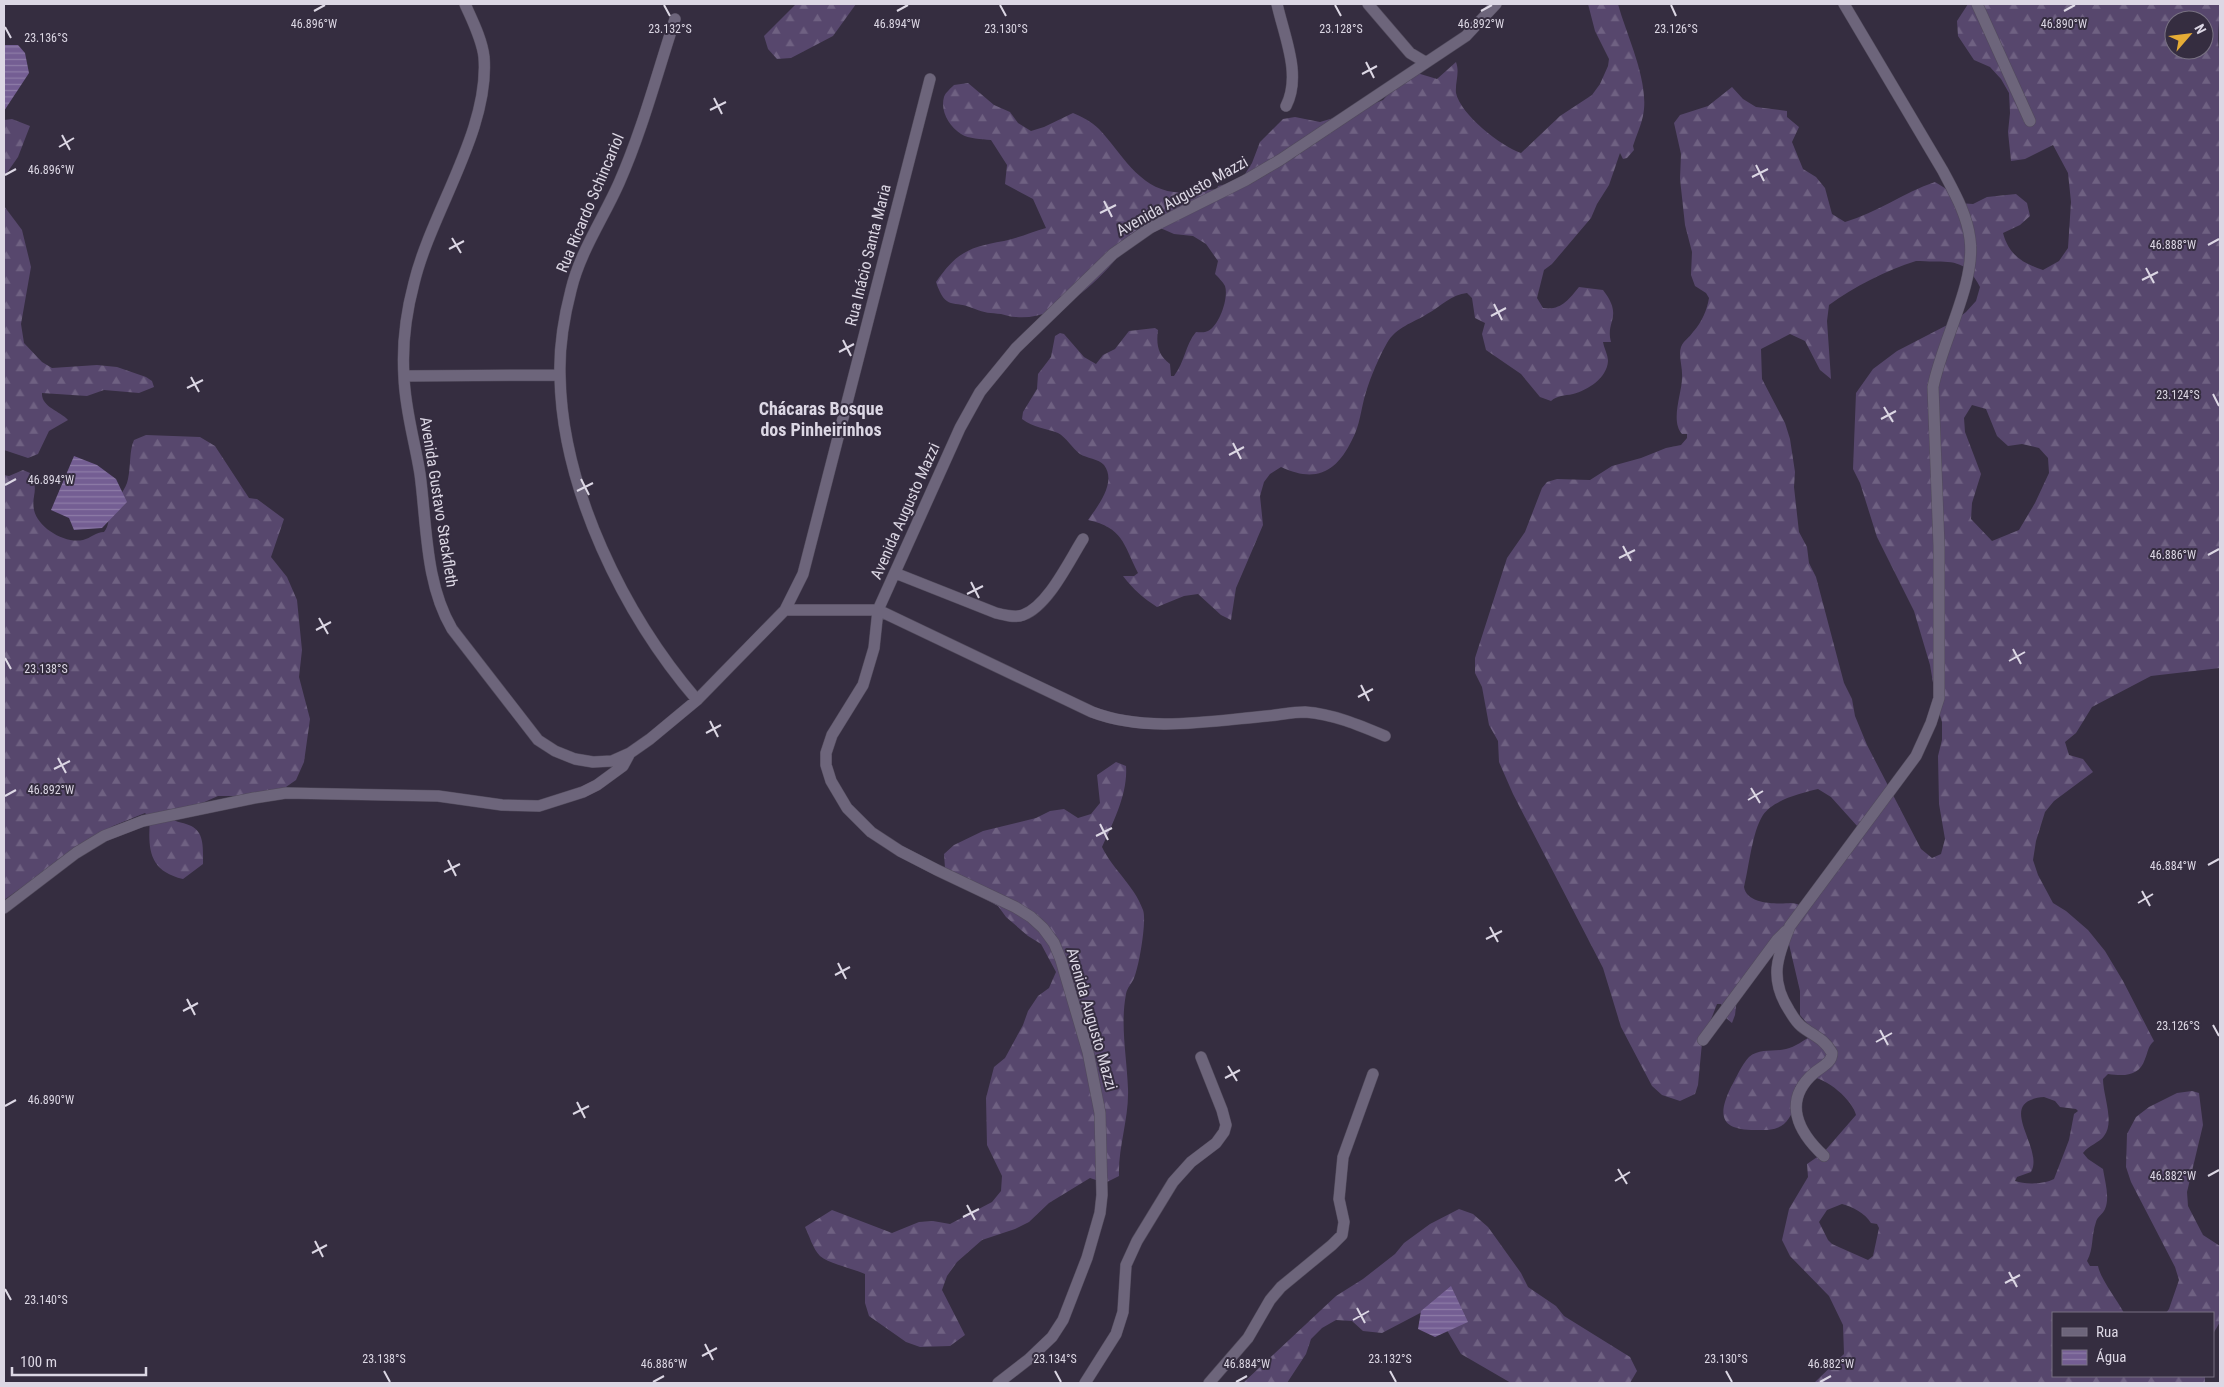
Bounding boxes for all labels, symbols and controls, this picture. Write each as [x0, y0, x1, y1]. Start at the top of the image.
north arrow [2164, 10, 2214, 60]
text: 46.896°W [291, 17, 337, 31]
text: 46.894°W [874, 17, 920, 31]
text: 46.892°W [1458, 17, 1504, 31]
text: 46.890°W [2041, 17, 2087, 31]
text: N [2191, 21, 2210, 36]
text: 23.132°S [648, 22, 692, 36]
text: 23.130°S [984, 22, 1028, 36]
text: 23.128°S [1319, 22, 1363, 36]
text: 23.126°S [1654, 22, 1698, 36]
text: 23.136°S [24, 31, 68, 45]
street label: Rua Ricardo Schincariol [552, 131, 628, 275]
street label: Avenida Augusto Mazzi [1113, 152, 1251, 240]
text: 46.896°W [28, 163, 74, 177]
street label: Rua Inácio Santa Maria [841, 182, 895, 328]
text: 46.888°W [2150, 238, 2196, 252]
text: 23.124°S [2156, 388, 2200, 402]
district label: Chácaras Bosque dos Pinheirinhos [759, 398, 884, 440]
street label: Avenida Gustavo Stackfleth [416, 415, 462, 589]
street label: Avenida Augusto Mazzi [866, 440, 944, 582]
text: 46.894°W [28, 473, 74, 487]
text: 46.886°W [2150, 548, 2196, 562]
text: 23.138°S [24, 662, 68, 676]
text: 46.892°W [28, 783, 74, 797]
text: 46.884°W [2150, 859, 2196, 873]
street label: Avenida Augusto Mazzi [1063, 946, 1121, 1092]
text: 23.126°S [2156, 1019, 2200, 1033]
text: 46.890°W [28, 1093, 74, 1107]
text: 46.882°W [2150, 1169, 2196, 1183]
text: 23.140°S [24, 1293, 68, 1307]
legend [2052, 1312, 2214, 1377]
text: Rua [2096, 1323, 2118, 1341]
scale bar [12, 1344, 146, 1376]
text: Água [2096, 1348, 2126, 1366]
text: 23.138°S [362, 1352, 406, 1366]
text: 23.134°S [1033, 1352, 1077, 1366]
text: 23.132°S [1368, 1352, 1412, 1366]
text: 23.130°S [1704, 1352, 1748, 1366]
text: 100 m [20, 1353, 57, 1371]
text: 46.886°W [641, 1357, 687, 1371]
text: 46.884°W [1224, 1357, 1270, 1371]
text: 46.882°W [1808, 1357, 1854, 1371]

